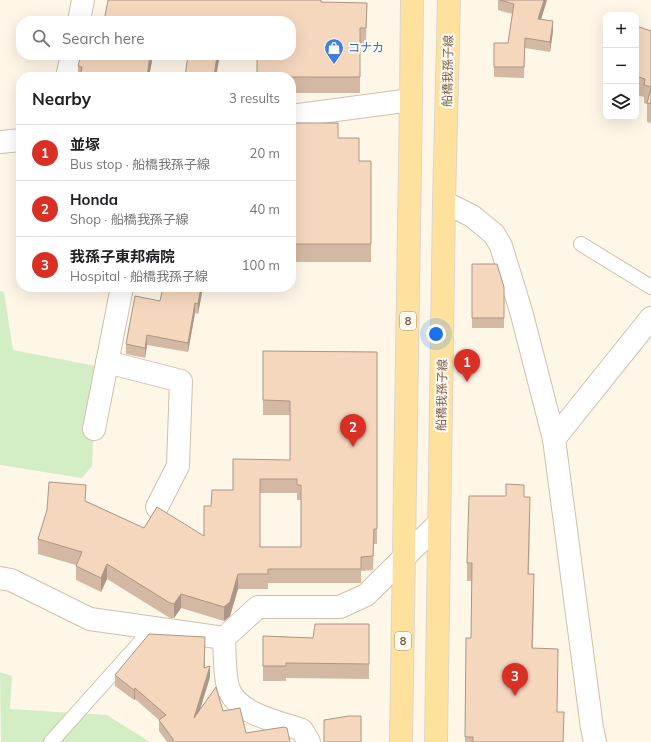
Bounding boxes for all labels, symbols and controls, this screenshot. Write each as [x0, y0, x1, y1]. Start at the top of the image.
map controls [603, 12, 639, 120]
button: + [603, 12, 639, 48]
search box [16, 16, 296, 60]
icon: search [30, 27, 52, 49]
text: Search here [62, 29, 144, 48]
street label: 船橋我孫子線 [439, 35, 456, 107]
shop icon: コナカ [323, 37, 345, 65]
place label: コナカ [348, 40, 384, 55]
button: − [603, 48, 639, 84]
button: layers [603, 84, 639, 120]
text: Nearby [32, 88, 91, 109]
text: 3 results [229, 90, 280, 106]
text: 並塚 [70, 135, 100, 154]
text: 1 [41, 145, 49, 161]
text: 20 m [250, 145, 280, 161]
text: Bus stop · 船橋我孫子線 [70, 156, 210, 172]
text: Honda [70, 190, 118, 209]
text: 2 [41, 201, 49, 217]
text: 40 m [250, 201, 280, 217]
text: Shop · 船橋我孫子線 [70, 211, 189, 227]
text: 我孫子東邦病院 [70, 247, 175, 266]
text: 3 [41, 257, 49, 273]
text: 100 m [242, 257, 280, 273]
text: Hospital · 船橋我孫子線 [70, 268, 208, 284]
road number: 8 [400, 312, 416, 330]
your location [426, 324, 446, 344]
pin: 1 [454, 349, 480, 382]
street label: 船橋我孫子線 [433, 359, 450, 431]
pin: 2 [340, 414, 366, 447]
road number: 8 [395, 632, 411, 650]
pin: 3 [502, 663, 528, 696]

